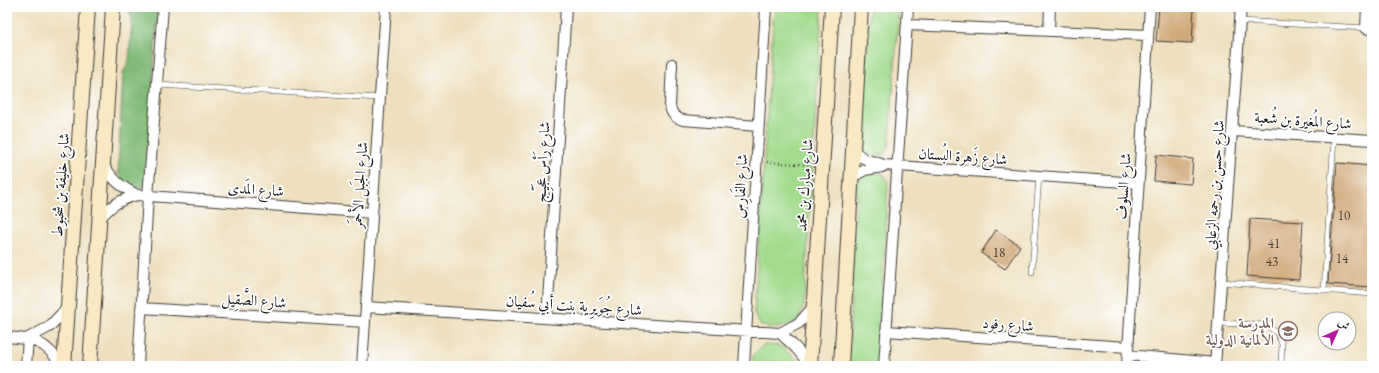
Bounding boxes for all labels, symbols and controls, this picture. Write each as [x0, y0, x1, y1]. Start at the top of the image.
street label: شارع المُغِيرة بن شُعبة [1253, 104, 1352, 137]
street label: شارع حسن بن رحمه الزعابي [1200, 119, 1232, 251]
street label: شارع رَأس عجَيِّج [529, 121, 559, 203]
street label: شارع خليفة بن شخبوط [47, 132, 77, 238]
street label: شارع مبارك بن محمد [791, 138, 821, 232]
street label: شارع زَهرة البُستان [918, 140, 1008, 173]
street label: شارع الجَبل الأحمَر [345, 141, 376, 231]
street label: شارع السلوف [1111, 152, 1139, 220]
street label: شارع الفَارِس [728, 153, 755, 219]
street label: شارع المَدى [227, 177, 285, 204]
house number: 10 [1338, 207, 1350, 224]
house number: 41 [1268, 235, 1280, 252]
house number: 18 [993, 244, 1005, 261]
house number: 14 [1336, 250, 1349, 267]
house number: 43 [1266, 253, 1278, 270]
street label: شارع الصَّقِيل [221, 286, 287, 316]
street label: شارع جُوَيرِية بنت أبي سُفيان [505, 288, 643, 323]
north arrow [1317, 311, 1357, 351]
street label: شارع رفود [981, 313, 1034, 339]
place label: المدرسة الألمانية الدولية [1206, 313, 1274, 349]
text: ش [1335, 315, 1353, 333]
school or university icon: المدرسة الألمانية الدولية [1277, 320, 1299, 342]

